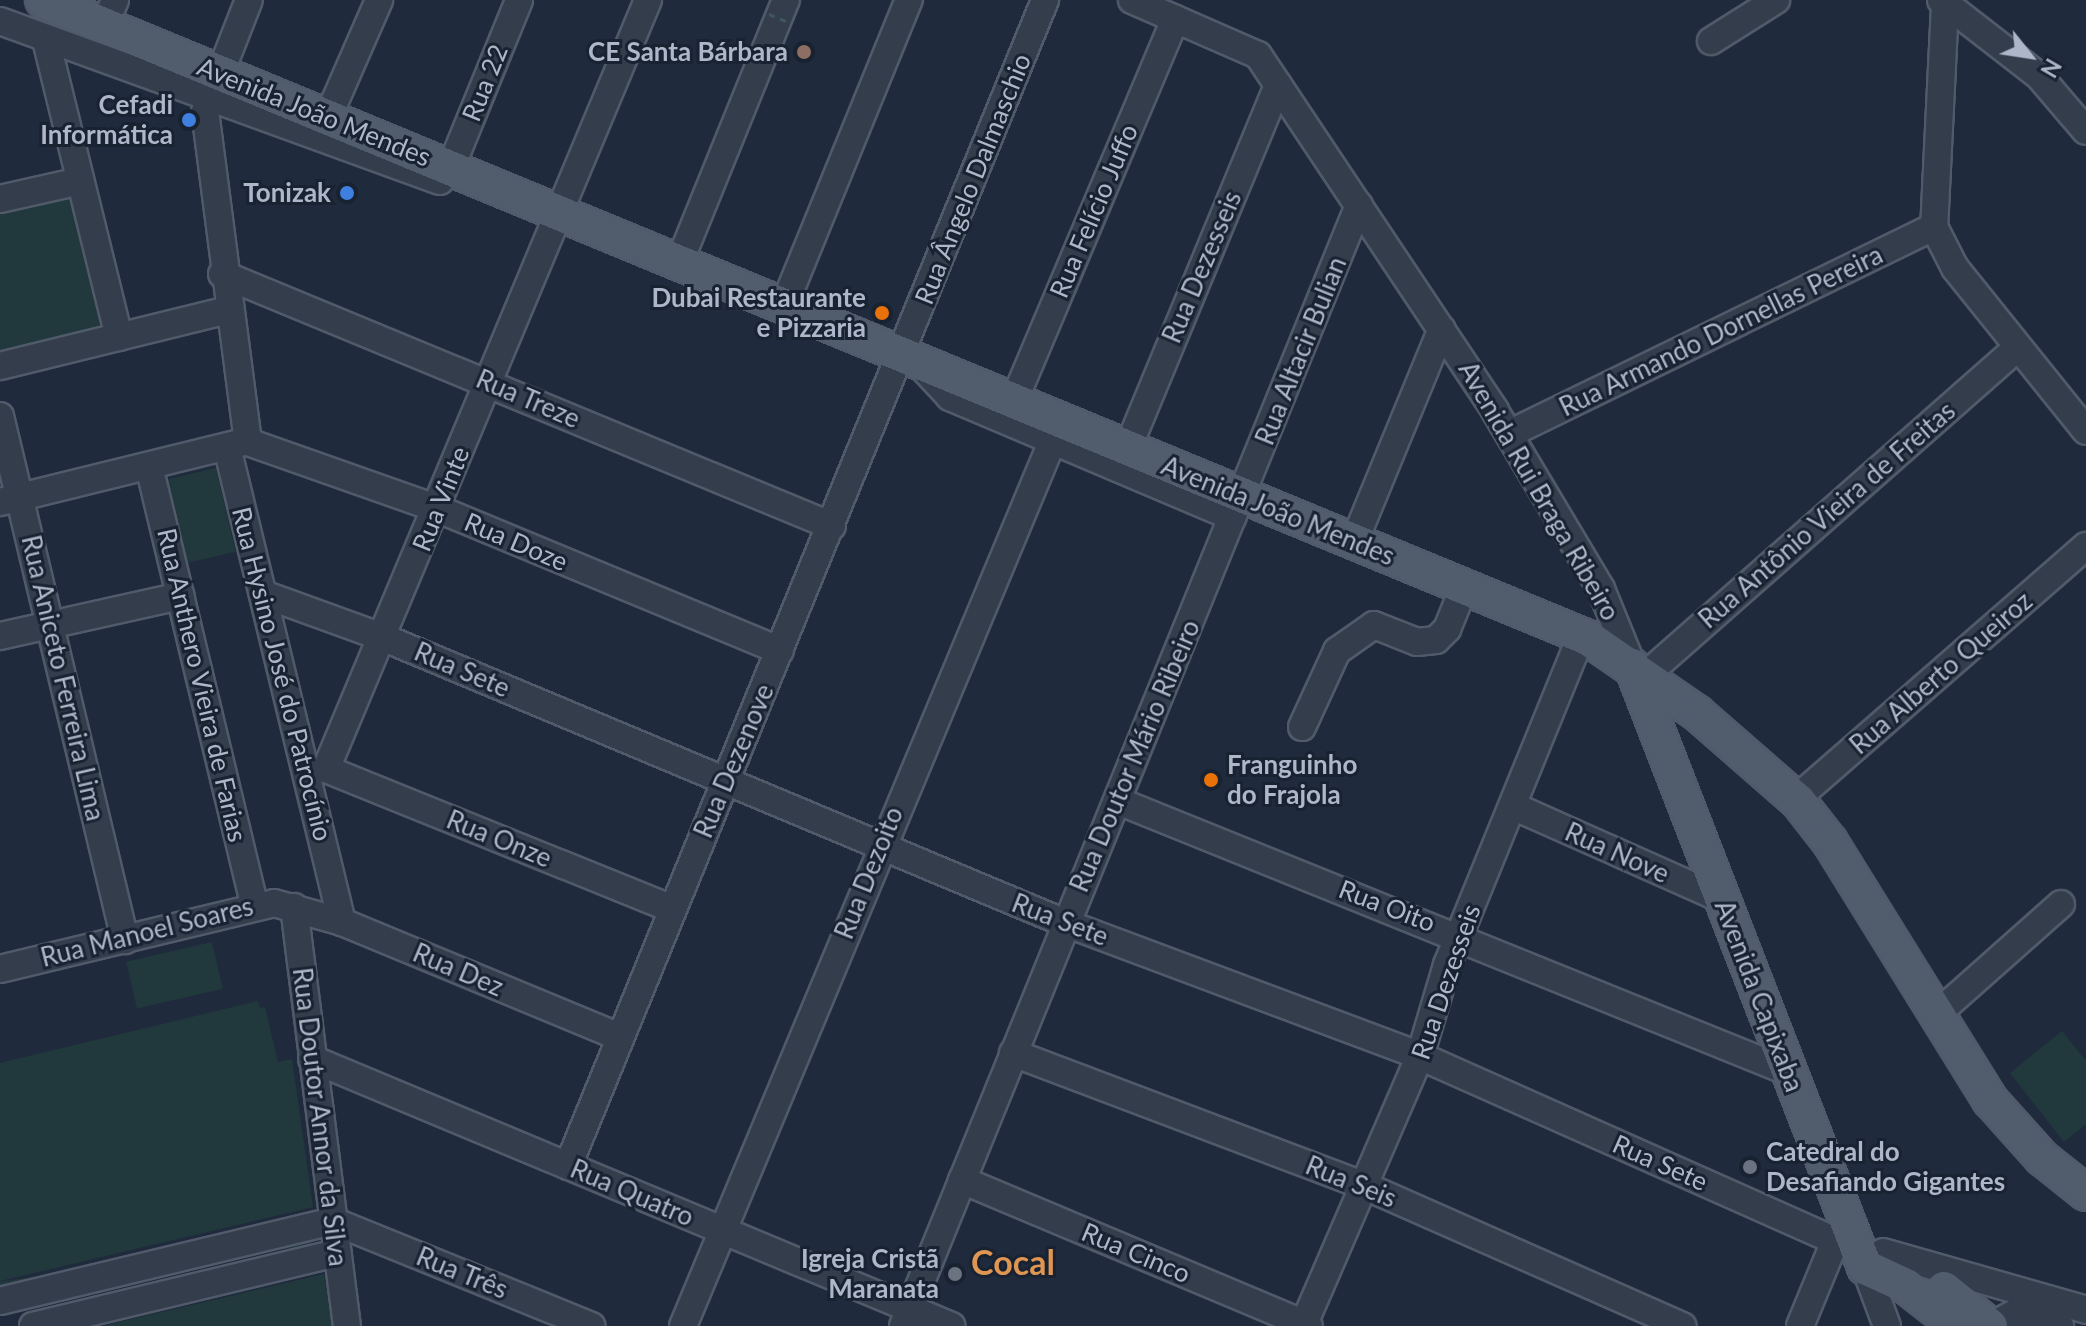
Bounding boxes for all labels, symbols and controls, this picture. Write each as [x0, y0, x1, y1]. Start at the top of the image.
north arrow [1990, 16, 2070, 96]
place label: CE Santa Bárbara [588, 36, 788, 68]
street label: Rua 22 [456, 40, 514, 126]
marker: CE Santa Bárbara [795, 43, 813, 61]
street label: Rua Ângelo Dalmaschio [908, 49, 1038, 309]
street label: Avenida João Mendes [193, 51, 435, 173]
text: N [2035, 54, 2067, 82]
place label: Cefadi Informática [40, 89, 173, 150]
marker: Cefadi Informática [180, 111, 198, 129]
street label: Rua Felício Juffo [1043, 119, 1145, 303]
place label: Tonizak [243, 177, 331, 209]
marker: Tonizak [338, 184, 356, 202]
street label: Rua Dezesseis [1156, 186, 1248, 348]
street label: Rua Armando Dornellas Pereira [1554, 239, 1888, 423]
street label: Rua Altacir Bulian [1249, 252, 1353, 450]
place label: Dubai Restaurante e Pizzaria [652, 282, 866, 344]
marker: Dubai Restaurante e Pizzaria [873, 304, 891, 322]
street label: Avenida Rui Braga Ribeiro [1452, 356, 1626, 626]
street label: Rua Treze [471, 363, 585, 435]
street label: Rua Antônio Vieira de Freitas [1692, 395, 1962, 635]
street label: Rua Vinte [406, 442, 476, 556]
street label: Avenida João Mendes [1157, 450, 1399, 572]
street label: Rua Hysino José do Patrocínio [225, 503, 339, 845]
street label: Rua Doze [460, 506, 572, 578]
street label: Rua Anthero Vieira de Farias [150, 524, 254, 846]
street label: Rua Aniceto Ferreira Lima [15, 532, 111, 824]
street label: Rua Alberto Queiroz [1843, 585, 2039, 761]
street label: Rua Doutor Mário Ribeiro [1063, 615, 1207, 897]
street label: Rua Sete [410, 636, 514, 704]
street label: Rua Dezenove [688, 679, 780, 843]
place label: Franguinho do Frajola [1227, 749, 1357, 810]
marker: Franguinho do Frajola [1202, 771, 1220, 789]
street label: Rua Dezoito [828, 802, 910, 944]
street label: Rua Onze [442, 804, 556, 874]
street label: Rua Nove [1560, 816, 1674, 890]
street label: Rua Oito [1334, 873, 1440, 939]
street label: Rua Sete [1008, 887, 1112, 953]
street label: Rua Manoel Soares [38, 891, 256, 973]
street label: Avenida Capixaba [1708, 896, 1810, 1096]
street label: Rua Dezesseis [1405, 900, 1487, 1064]
street label: Rua Dez [408, 937, 508, 1003]
street label: Rua Doutor Annor da Silva [286, 965, 354, 1269]
street label: Rua Sete [1608, 1128, 1712, 1198]
place label: Catedral do Desafiando Gigantes [1766, 1136, 2005, 1198]
street label: Rua Seis [1301, 1150, 1401, 1214]
street label: Rua Quatro [566, 1153, 698, 1233]
marker: Catedral do Desafiando Gigantes [1741, 1158, 1759, 1176]
street label: Rua Cinco [1077, 1216, 1195, 1290]
street label: Rua Três [412, 1241, 512, 1305]
district label: Cocal [971, 1242, 1055, 1282]
place label: Igreja Cristã Maranata [801, 1243, 939, 1304]
marker: Igreja Cristã Maranata [946, 1265, 964, 1283]

